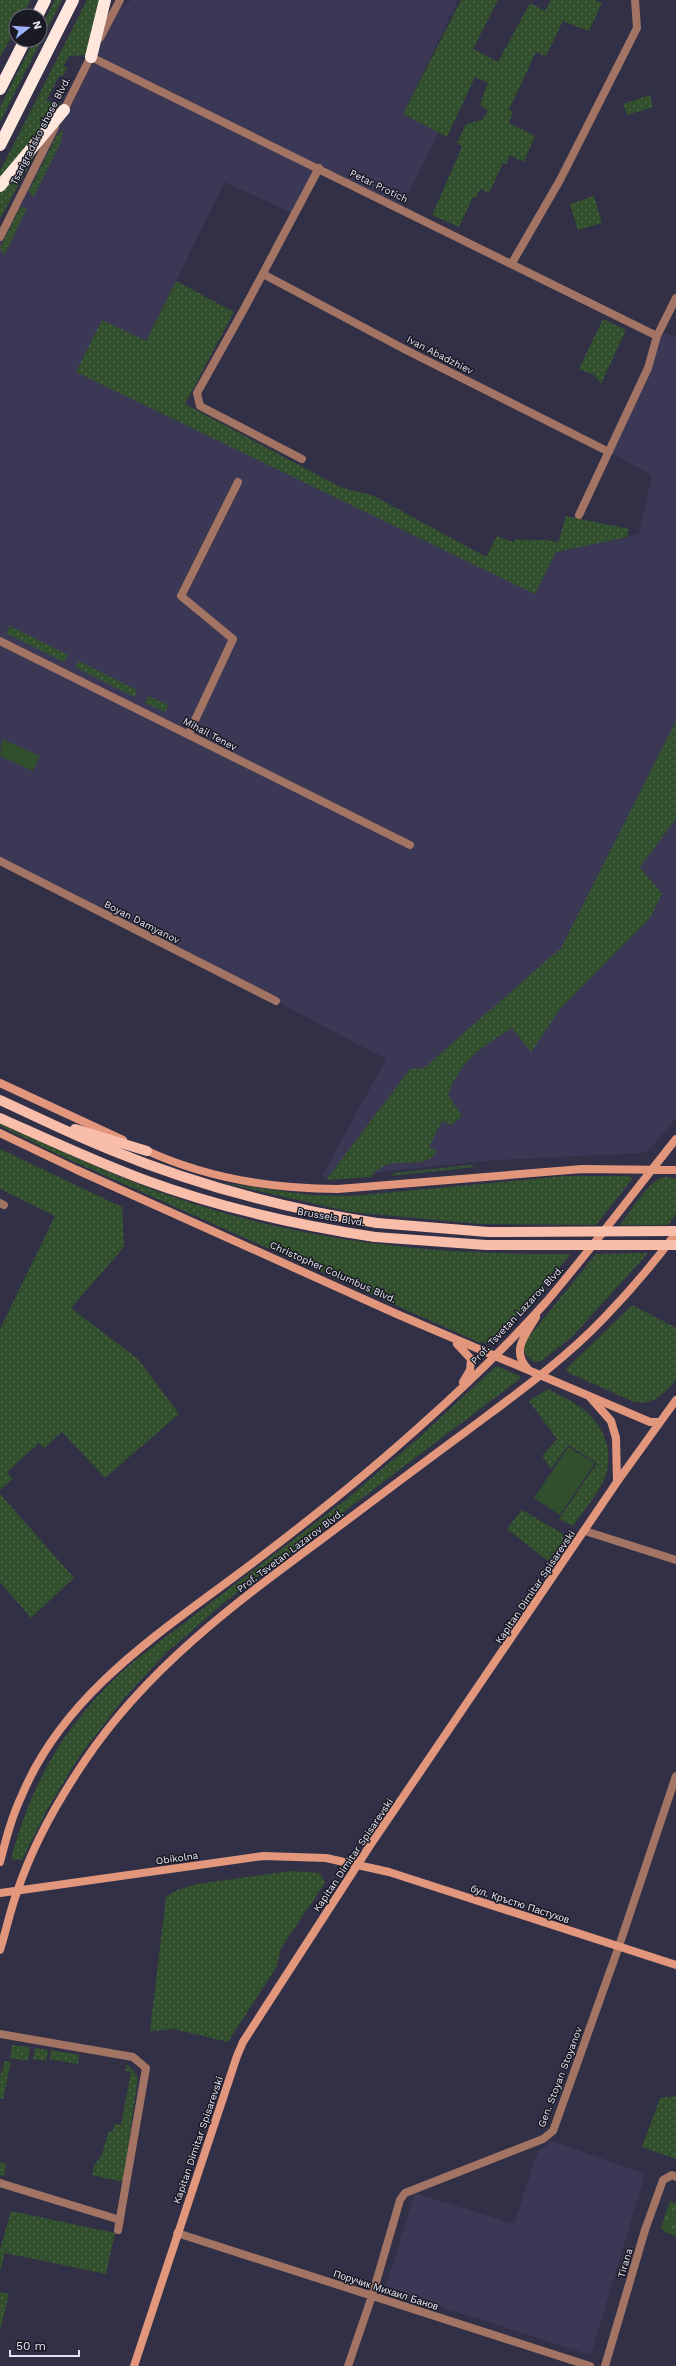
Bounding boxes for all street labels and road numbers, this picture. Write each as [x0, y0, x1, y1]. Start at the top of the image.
street label: Tsarigradsko shose Blvd. [8, 75, 72, 187]
street label: Petar Protich [348, 167, 410, 205]
street label: Ivan Abadzhiev [405, 334, 476, 377]
street label: Mihail Tenev [181, 715, 239, 753]
street label: Boyan Damyanov [103, 898, 182, 946]
street label: Brussels Blvd. [296, 1206, 366, 1228]
street label: Christopher Columbus Blvd. [268, 1239, 398, 1305]
street label: Prof. Tsvetan Lazarov Blvd. [469, 1264, 565, 1366]
street label: Prof. Tsvetan Lazarov Blvd. [235, 1507, 345, 1595]
street label: Kapitan Dimitar Spisarevski [493, 1528, 577, 1646]
street label: Kapitan Dimitar Spisarevski [311, 1796, 395, 1914]
street label: Obikolna [155, 1850, 199, 1866]
street label: бул. Кръстю Пастухов [469, 1883, 571, 1925]
street label: Gen. Stoyan Stoyanov [536, 2025, 585, 2129]
street label: Kapitan Dimitar Spisarevski [171, 2075, 225, 2205]
street label: Tirana [616, 2247, 635, 2279]
street label: Поручик Михаил Банов [332, 2268, 440, 2312]

